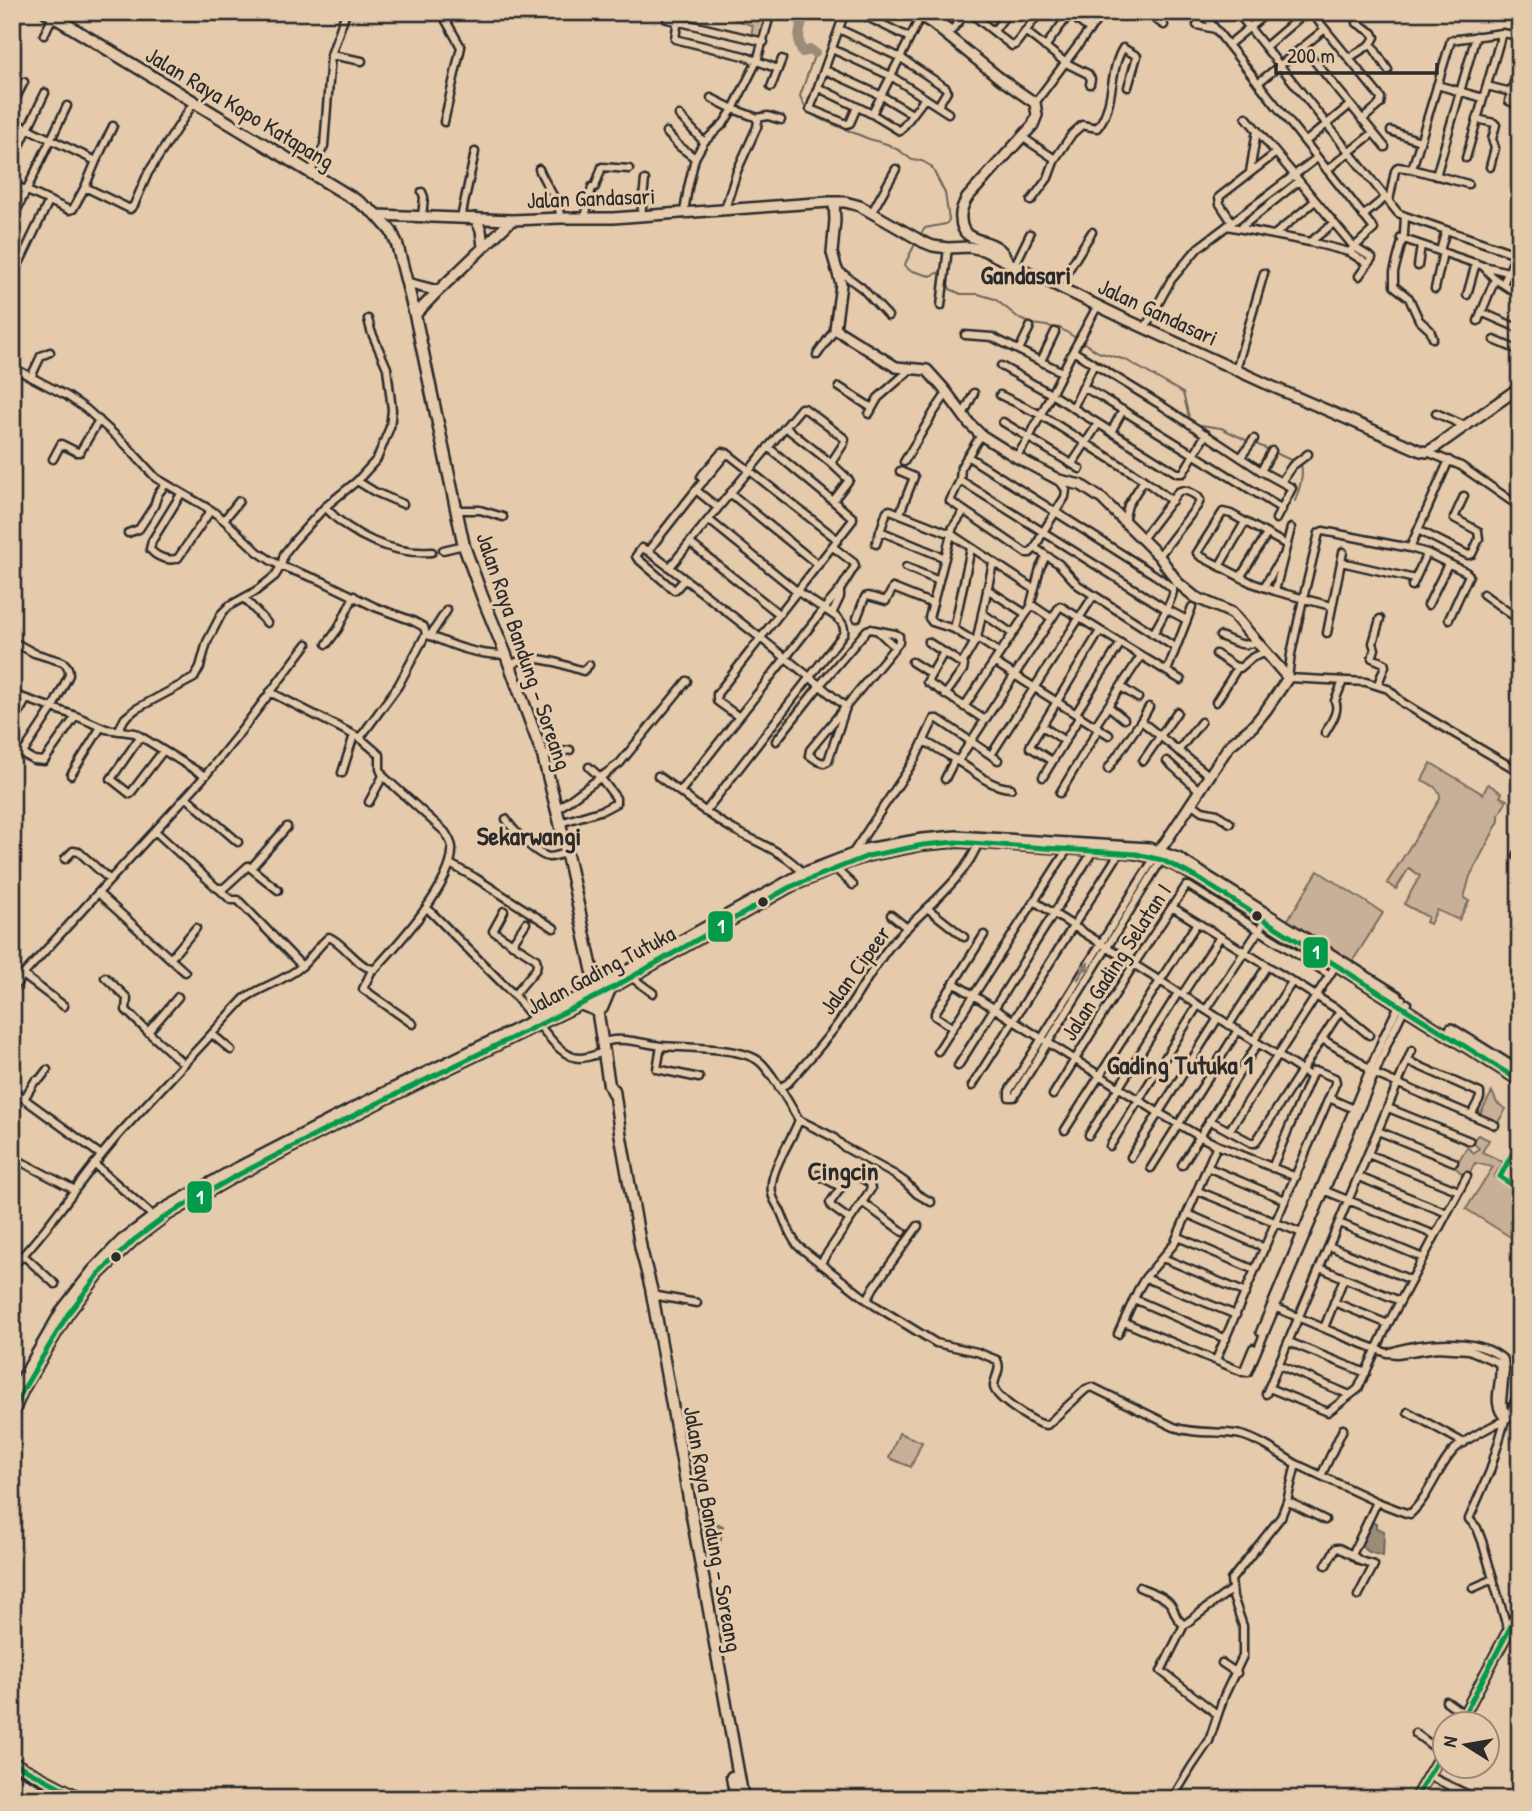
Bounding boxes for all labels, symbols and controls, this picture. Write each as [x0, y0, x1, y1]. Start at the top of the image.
scale bar [1276, 32, 1438, 76]
street label: Jalan Raya Kopo Katapang [140, 39, 340, 176]
text: 200 m [1287, 41, 1335, 70]
street label: Jalan Gandasari [526, 180, 656, 215]
district label: Gandasari [981, 257, 1071, 292]
street label: Jalan Gandasari [1093, 270, 1223, 353]
street label: Jalan Raya Bandung - Soreang [469, 528, 580, 774]
district label: Sekarwangi [477, 818, 581, 854]
street label: Jalan Gading Selatan I [1053, 877, 1178, 1046]
unlabelled marker [756, 895, 770, 909]
unlabelled marker [1250, 909, 1264, 923]
line badge: 1 [707, 910, 734, 943]
text: 1 [718, 913, 725, 939]
street label: Jalan Gading Tutuka [521, 917, 680, 1022]
street label: Jalan Cipeer [812, 919, 898, 1021]
line badge: 1 [1302, 936, 1329, 969]
text: 1 [1313, 939, 1320, 965]
one-way arrow [1076, 961, 1089, 980]
district label: Gading Tutuka 1 [1107, 1047, 1253, 1083]
district label: Cingcin [807, 1153, 879, 1189]
line badge: 1 [186, 1180, 213, 1214]
text: 1 [197, 1184, 204, 1210]
unlabelled marker [109, 1250, 123, 1264]
street label: Jalan Raya Bandung - Soreang [677, 1404, 750, 1654]
north arrow [1430, 1710, 1500, 1780]
text: N [1436, 1734, 1463, 1749]

